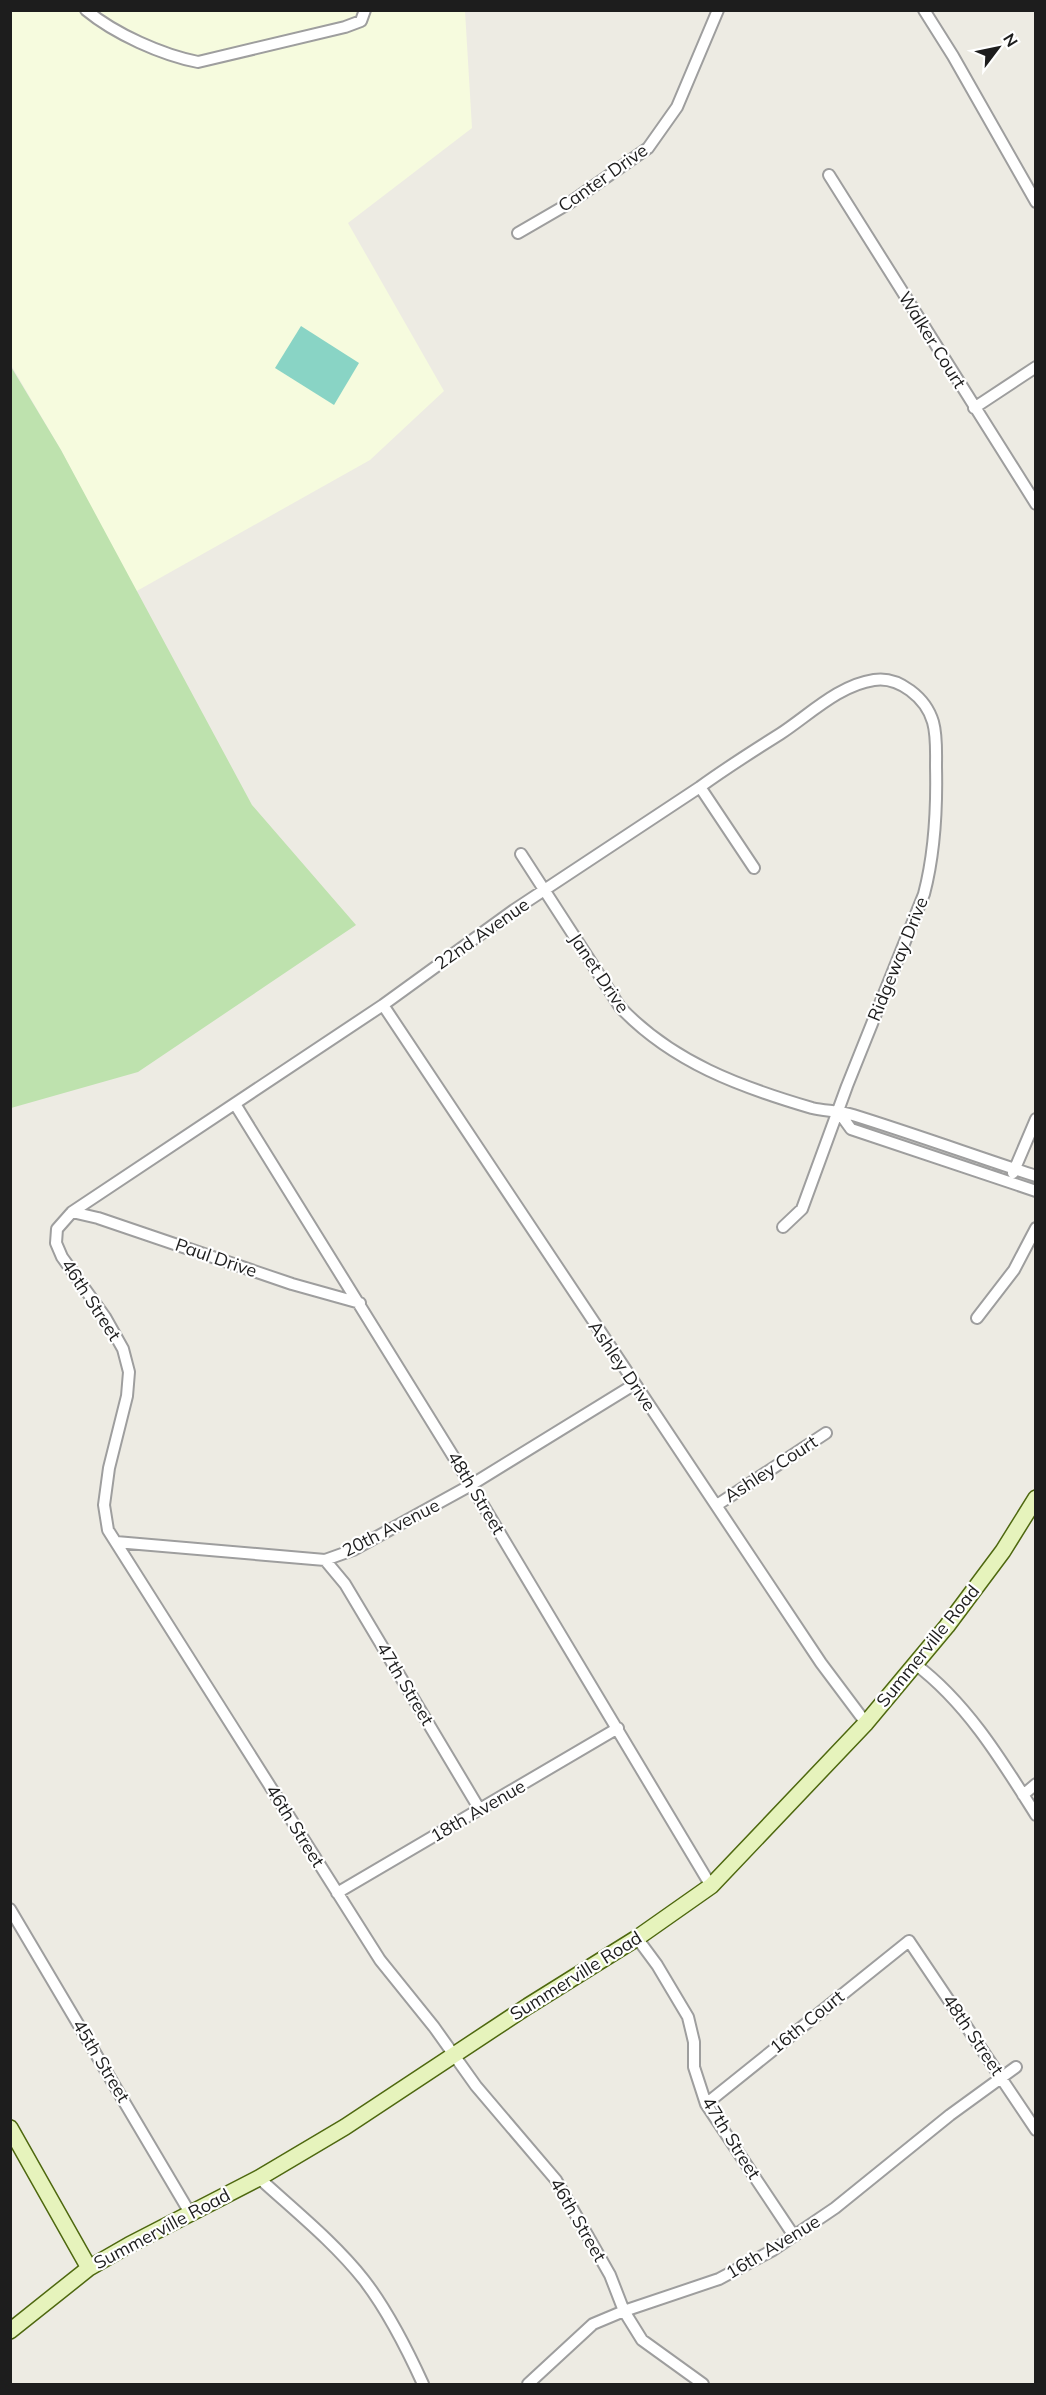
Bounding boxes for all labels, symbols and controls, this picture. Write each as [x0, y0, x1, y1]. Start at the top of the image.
north arrow [968, 18, 1028, 78]
text: N [999, 30, 1022, 50]
street label: Canter Drive [553, 138, 652, 217]
street label: Walker Court [894, 287, 971, 392]
street label: 22nd Avenue [430, 893, 534, 975]
street label: Ridgeway Drive [862, 893, 933, 1024]
street label: Janet Drive [564, 928, 635, 1017]
street label: Paul Drive [172, 1233, 260, 1282]
street label: 46th Street [56, 1254, 126, 1345]
street label: Ashley Drive [584, 1316, 661, 1415]
street label: Ashley Court [720, 1430, 822, 1507]
street label: 48th Street [443, 1447, 510, 1538]
street label: 20th Avenue [338, 1493, 443, 1562]
street label: Summerville Road [871, 1580, 984, 1712]
street label: 47th Street [372, 1638, 439, 1729]
street label: 18th Avenue [426, 1774, 529, 1847]
street label: 46th Street [261, 1780, 330, 1871]
street label: Summerville Road [506, 1926, 646, 2025]
street label: 16th Court [765, 1985, 848, 2058]
street label: 48th Street [938, 1990, 1009, 2080]
street label: 45th Street [68, 2015, 135, 2106]
street label: 47th Street [697, 2092, 766, 2183]
street label: 46th Street [545, 2174, 612, 2266]
street label: Summerville Road [90, 2183, 234, 2274]
street label: 16th Avenue [721, 2209, 824, 2284]

